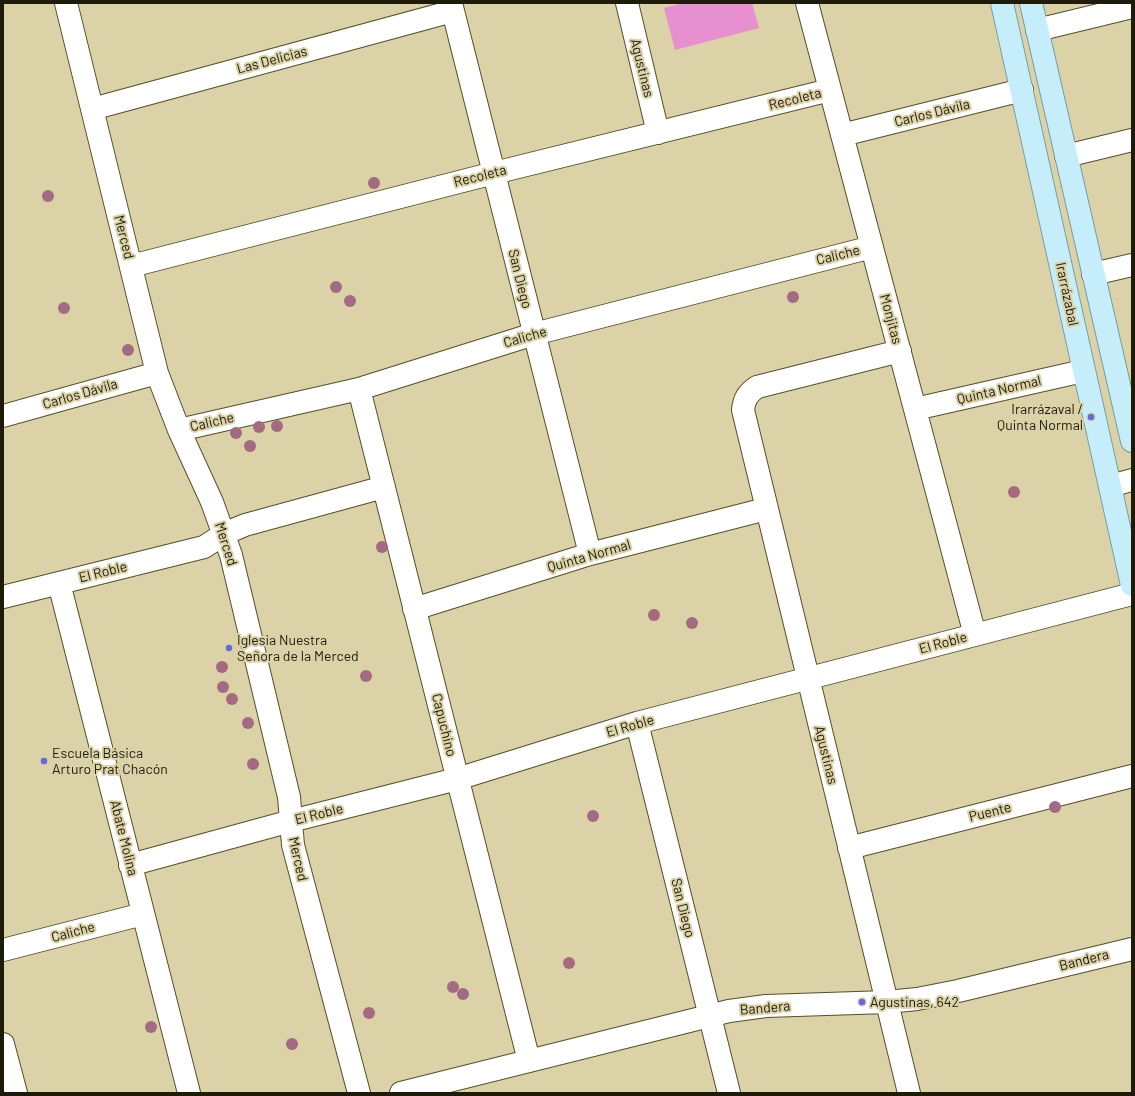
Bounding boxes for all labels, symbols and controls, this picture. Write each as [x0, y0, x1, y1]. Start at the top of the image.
street label: Agustinas [627, 37, 657, 99]
street label: Las Delicias [235, 43, 309, 77]
street label: Recoleta [767, 84, 823, 114]
street label: Carlos Dávila [893, 96, 971, 130]
street label: Recoleta [452, 161, 508, 191]
street label: Merced [110, 213, 138, 261]
street label: Caliche [814, 241, 862, 269]
street label: San Diego [505, 248, 535, 310]
street label: Irarrázabal [1052, 261, 1082, 327]
street label: Monjitas [876, 292, 906, 346]
street label: Caliche [501, 323, 549, 351]
street label: Quinta Normal [955, 372, 1043, 408]
street label: Carlos Dávila [41, 375, 119, 413]
place label: Irarrázaval / Quinta Normal [997, 401, 1083, 434]
street label: Caliche [188, 409, 236, 435]
marker: Irarrázaval / Quinta Normal [1086, 412, 1096, 422]
street label: Merced [211, 520, 241, 568]
street label: Quinta Normal [545, 536, 633, 576]
street label: El Roble [77, 558, 129, 586]
street label: El Roble [917, 629, 969, 657]
place label: Iglesia Nuestra Señora de la Merced [237, 632, 359, 664]
marker: Iglesia Nuestra Señora de la Merced [224, 643, 234, 653]
street label: Capuchino [428, 692, 460, 758]
street label: El Roble [604, 711, 656, 741]
street label: Agustinas [811, 724, 841, 786]
place label: Escuela Básica Arturo Prat Chacón [52, 745, 168, 778]
marker: Escuela Básica Arturo Prat Chacón [39, 756, 49, 766]
street label: Abate Molina [106, 798, 142, 878]
street label: Puente [967, 799, 1013, 825]
street label: El Roble [293, 800, 345, 828]
street label: Merced [285, 835, 311, 883]
street label: San Diego [668, 877, 698, 939]
street label: Caliche [49, 918, 97, 946]
street label: Bandera [1057, 946, 1111, 974]
place label: Agustinas, 642 [870, 994, 959, 1010]
street label: Bandera [739, 997, 791, 1019]
marker: Agustinas, 642 [857, 997, 867, 1007]

